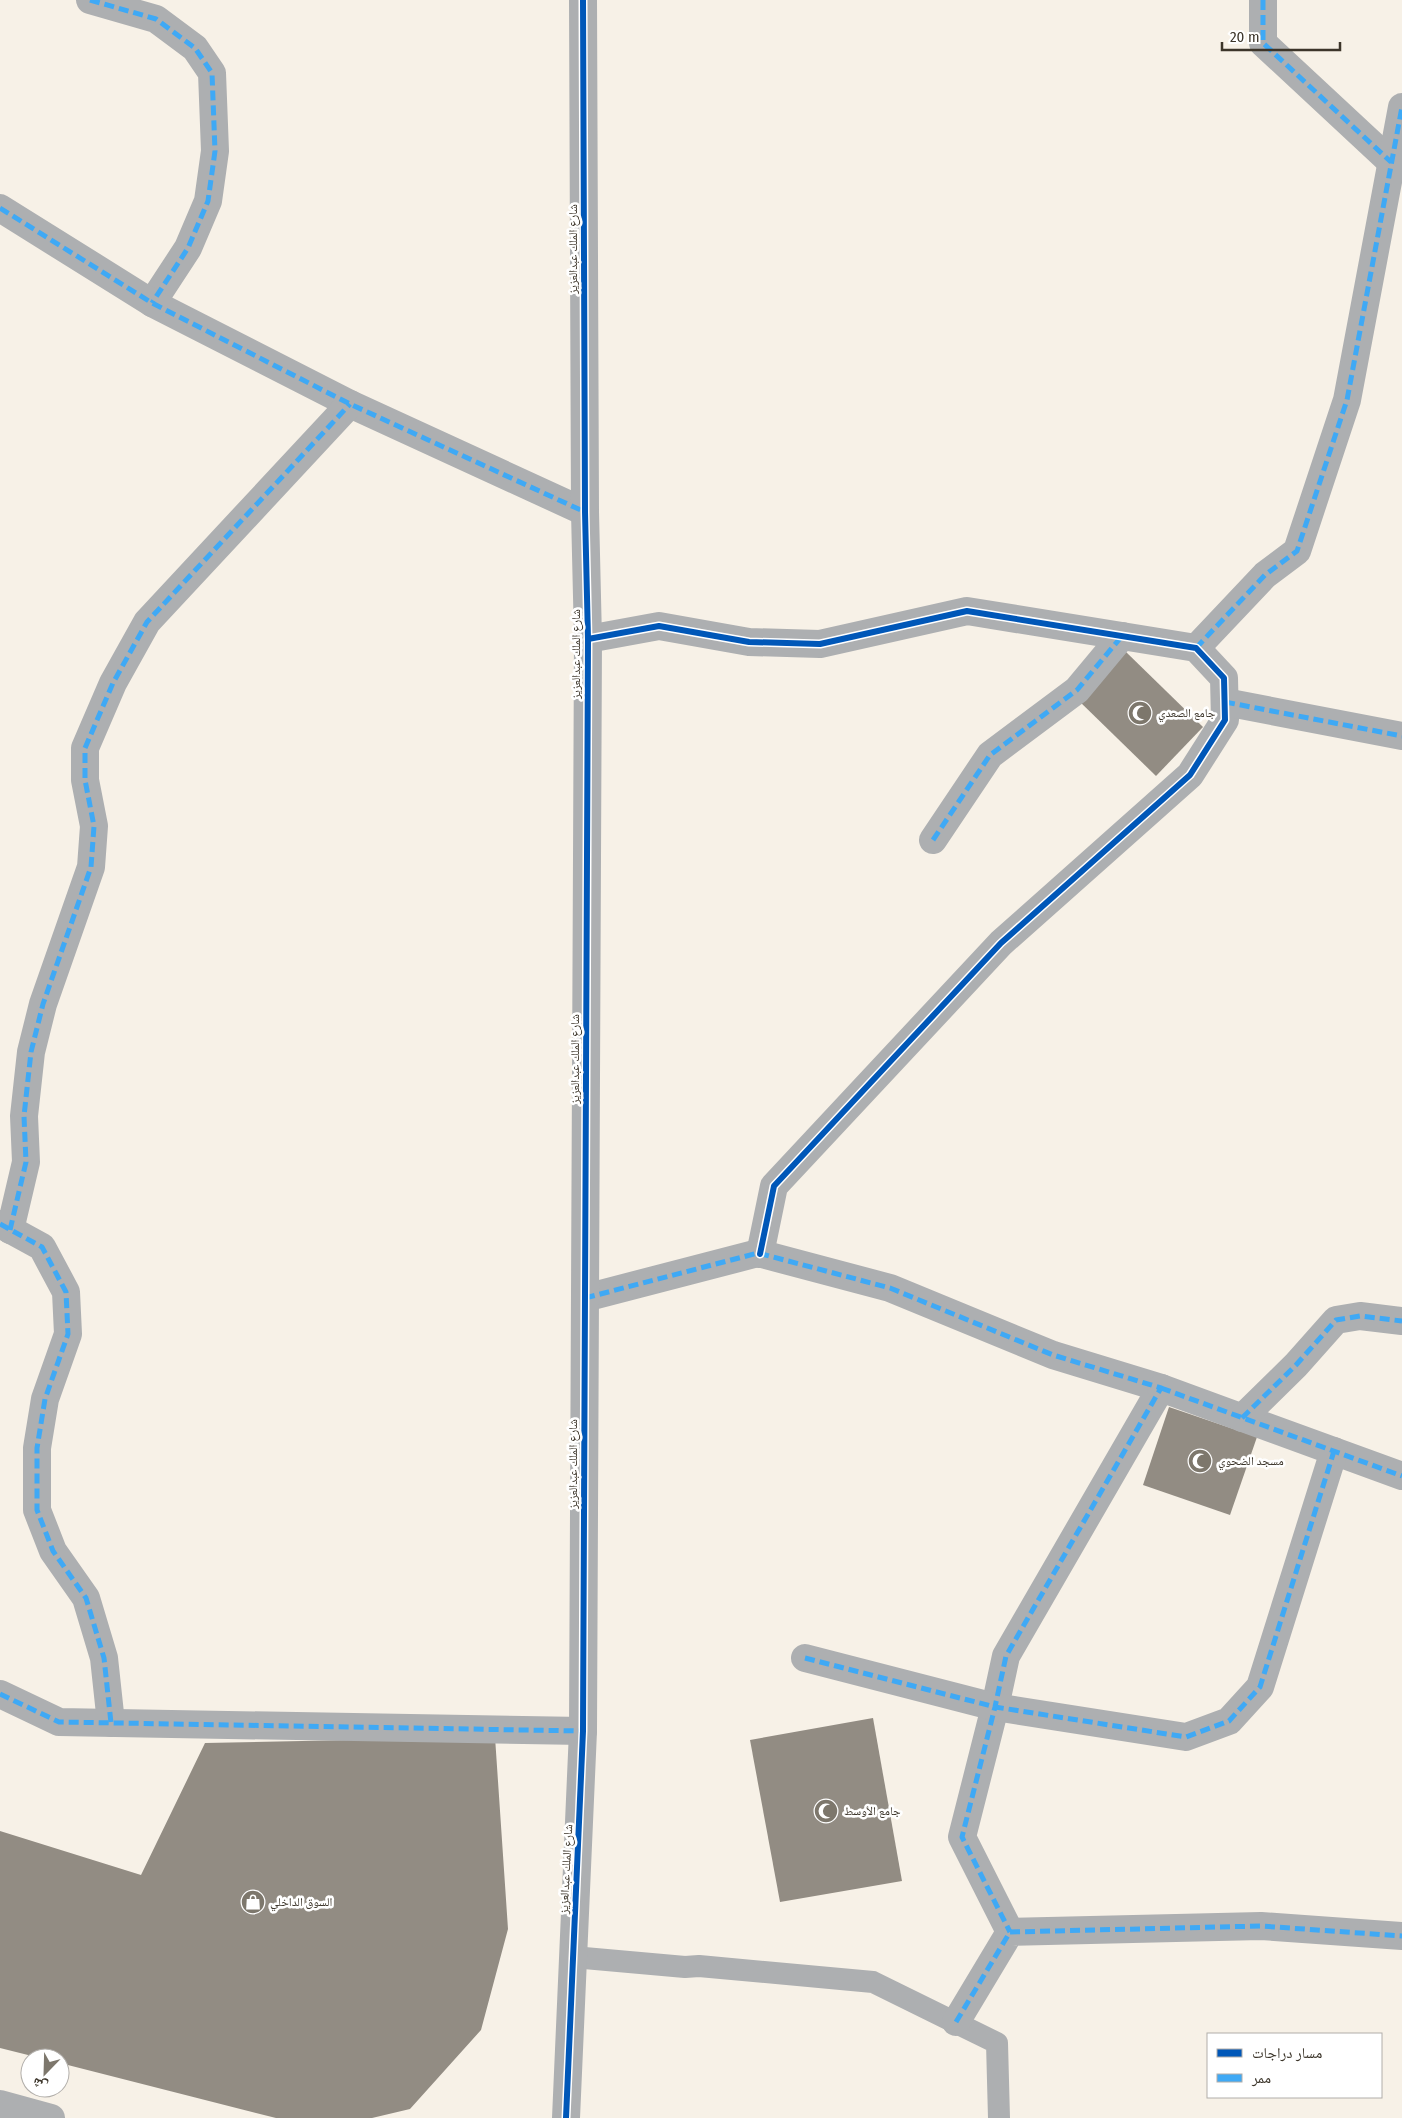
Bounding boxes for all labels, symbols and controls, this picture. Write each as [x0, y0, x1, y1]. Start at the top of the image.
scale bar [1222, 20, 1340, 52]
text: 20 m [1230, 28, 1260, 46]
street label: شارع الملك عبدالعزيز [566, 204, 581, 295]
street label: شارع الملك عبدالعزيز [569, 609, 584, 700]
mosque icon: جامع الصعدي [1127, 700, 1153, 726]
place label: جامع الصعدي [1158, 706, 1216, 723]
street label: شارع الملك عبدالعزيز [568, 1014, 583, 1105]
street label: شارع الملك عبدالعزيز [566, 1419, 581, 1510]
mosque icon: مسجد الضحوي [1187, 1448, 1213, 1474]
place label: مسجد الضحوي [1218, 1454, 1284, 1471]
mosque icon: جامع الأوسط [813, 1798, 839, 1824]
place label: جامع الأوسط [844, 1804, 901, 1818]
street label: شارع الملك عبدالعزيز [557, 1824, 576, 1915]
shop icon: السوق الداخلي [240, 1889, 266, 1915]
place label: السوق الداخلي [270, 1895, 332, 1912]
legend [1207, 2033, 1382, 2098]
text: مسار دراجات [1252, 2044, 1323, 2062]
north arrow [20, 2048, 70, 2098]
text: ممر [1251, 2069, 1271, 2087]
text: ش [30, 2074, 50, 2095]

